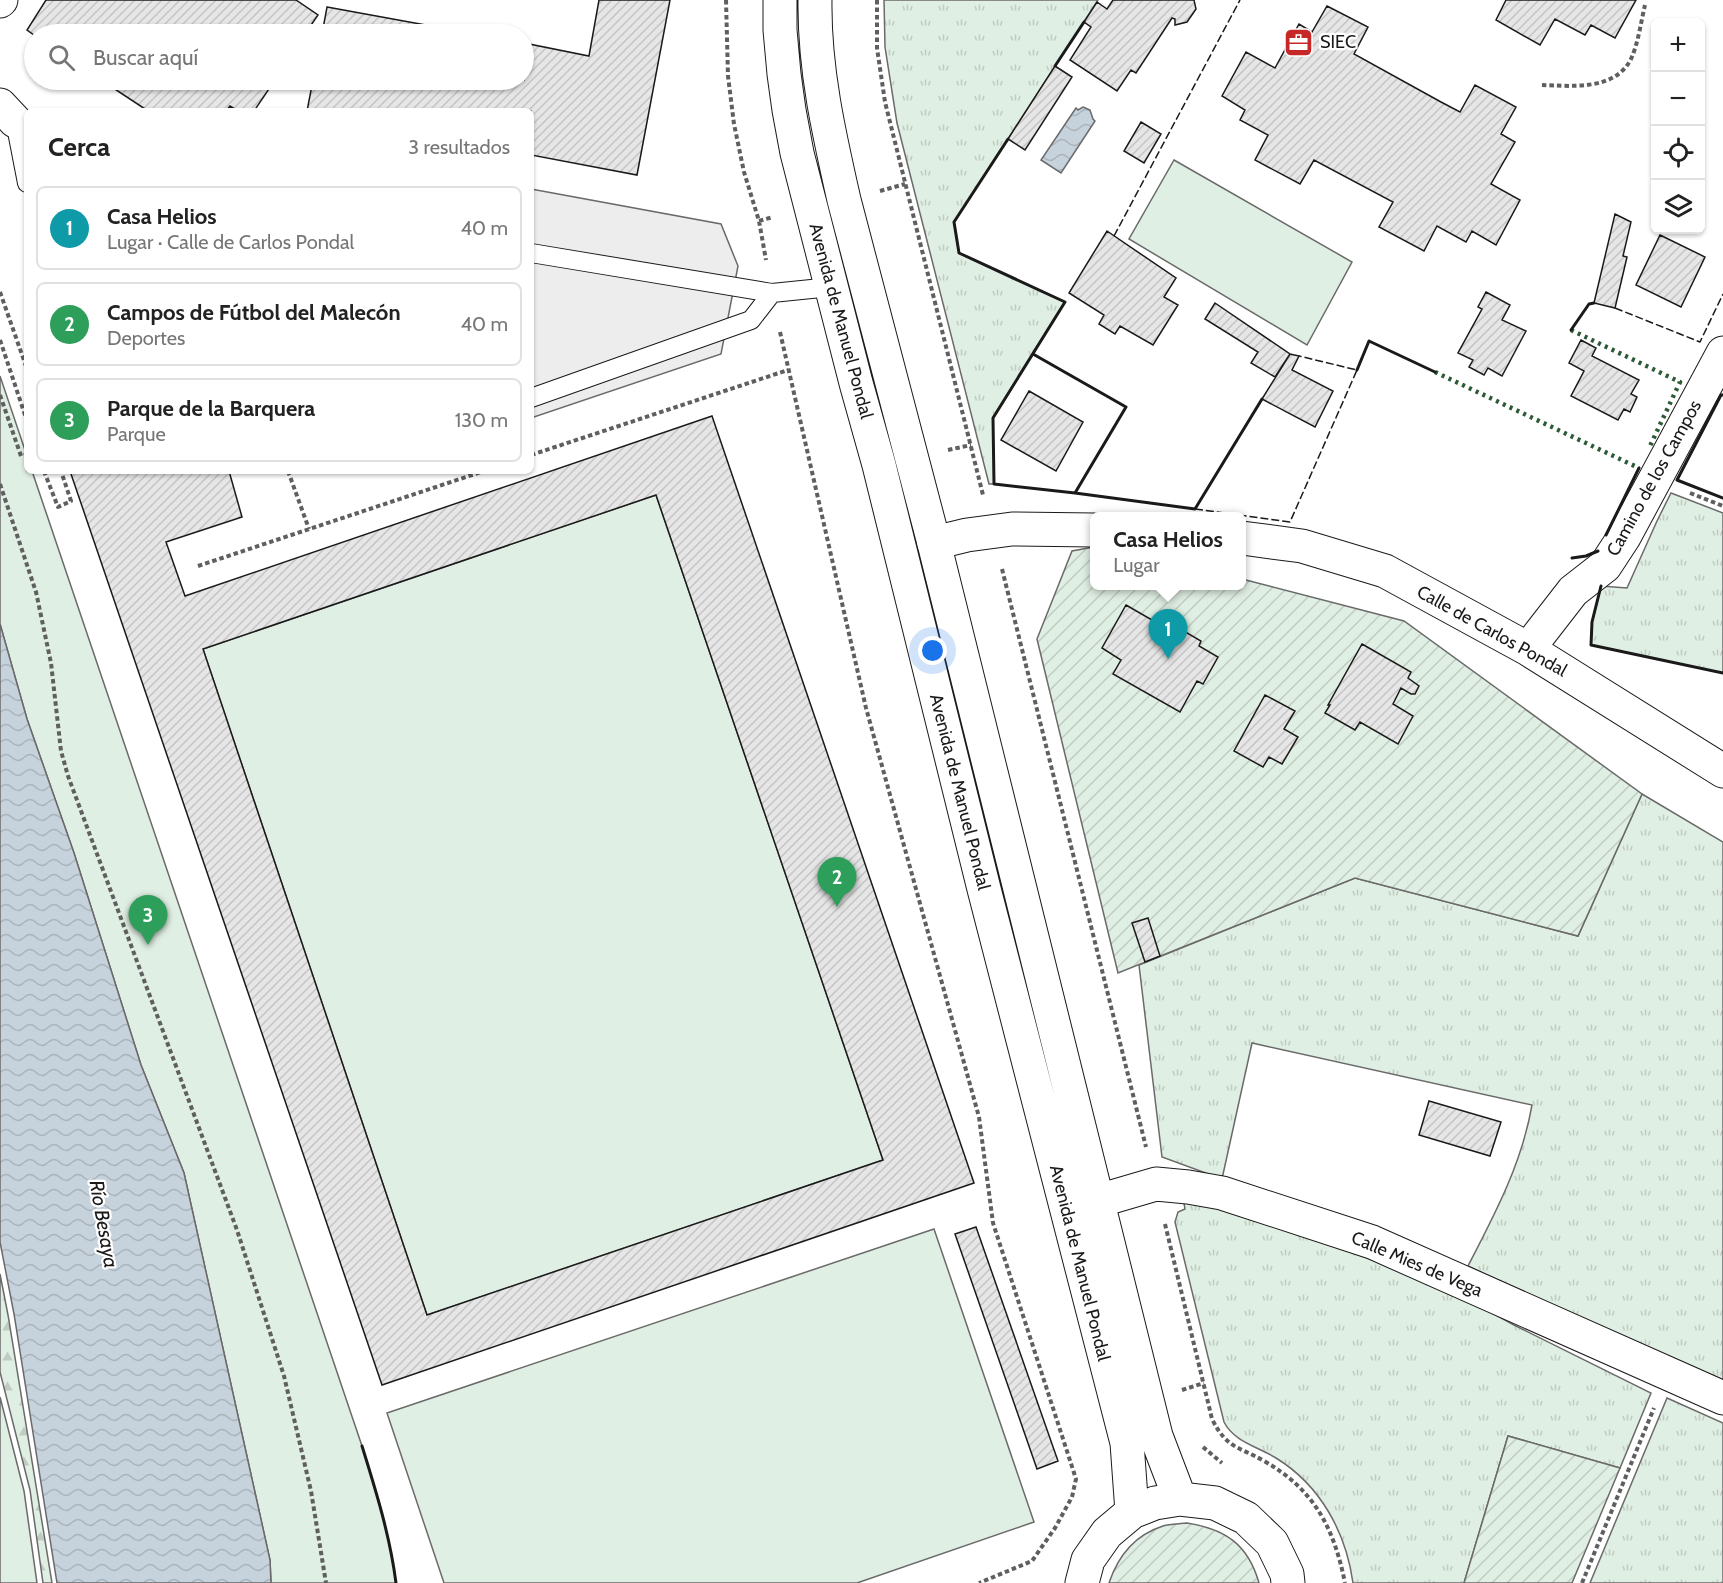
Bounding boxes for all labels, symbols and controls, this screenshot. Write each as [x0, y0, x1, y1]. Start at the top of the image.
map controls [1651, 18, 1705, 234]
button: + [1651, 18, 1705, 72]
search box [24, 24, 534, 90]
office icon: SIEC [1283, 26, 1315, 58]
place label: SIEC [1320, 31, 1356, 53]
icon: search [45, 41, 78, 74]
text: Buscar aquí [93, 44, 198, 71]
button: − [1651, 72, 1705, 126]
button: locate [1651, 126, 1705, 180]
text: Cerca [48, 131, 110, 163]
text: 3 resultados [408, 135, 510, 159]
button: layers [1651, 180, 1705, 234]
text: Casa Helios [107, 203, 217, 230]
text: 1 [66, 216, 73, 240]
text: 40 m [460, 216, 508, 240]
street label: Avenida de Manuel Pondal [804, 221, 878, 422]
text: Lugar · Calle de Carlos Pondal [107, 230, 354, 254]
text: Campos de Fútbol del Malecón [107, 299, 401, 326]
text: 2 [64, 312, 75, 336]
text: 40 m [460, 312, 508, 336]
text: Deportes [107, 326, 185, 350]
text: Parque de la Barquera [107, 395, 315, 422]
street label: Camino de los Campos [1602, 396, 1706, 560]
text: 3 [64, 408, 75, 432]
text: 130 m [455, 408, 508, 432]
text: Parque [107, 422, 166, 446]
popup [1090, 512, 1246, 590]
text: Casa Helios [1113, 526, 1223, 553]
text: Lugar [1113, 553, 1159, 577]
street label: Calle de Carlos Pondal [1413, 581, 1572, 682]
pin: 1 [1148, 610, 1188, 659]
your location [918, 636, 947, 665]
street label: Avenida de Manuel Pondal [925, 692, 995, 893]
pin: 2 [818, 858, 856, 907]
pin: 3 [128, 896, 168, 945]
street label: Avenida de Manuel Pondal [1045, 1163, 1115, 1364]
water label: Río Besaya [84, 1178, 124, 1270]
street label: Calle Mies de Vega [1348, 1226, 1486, 1302]

